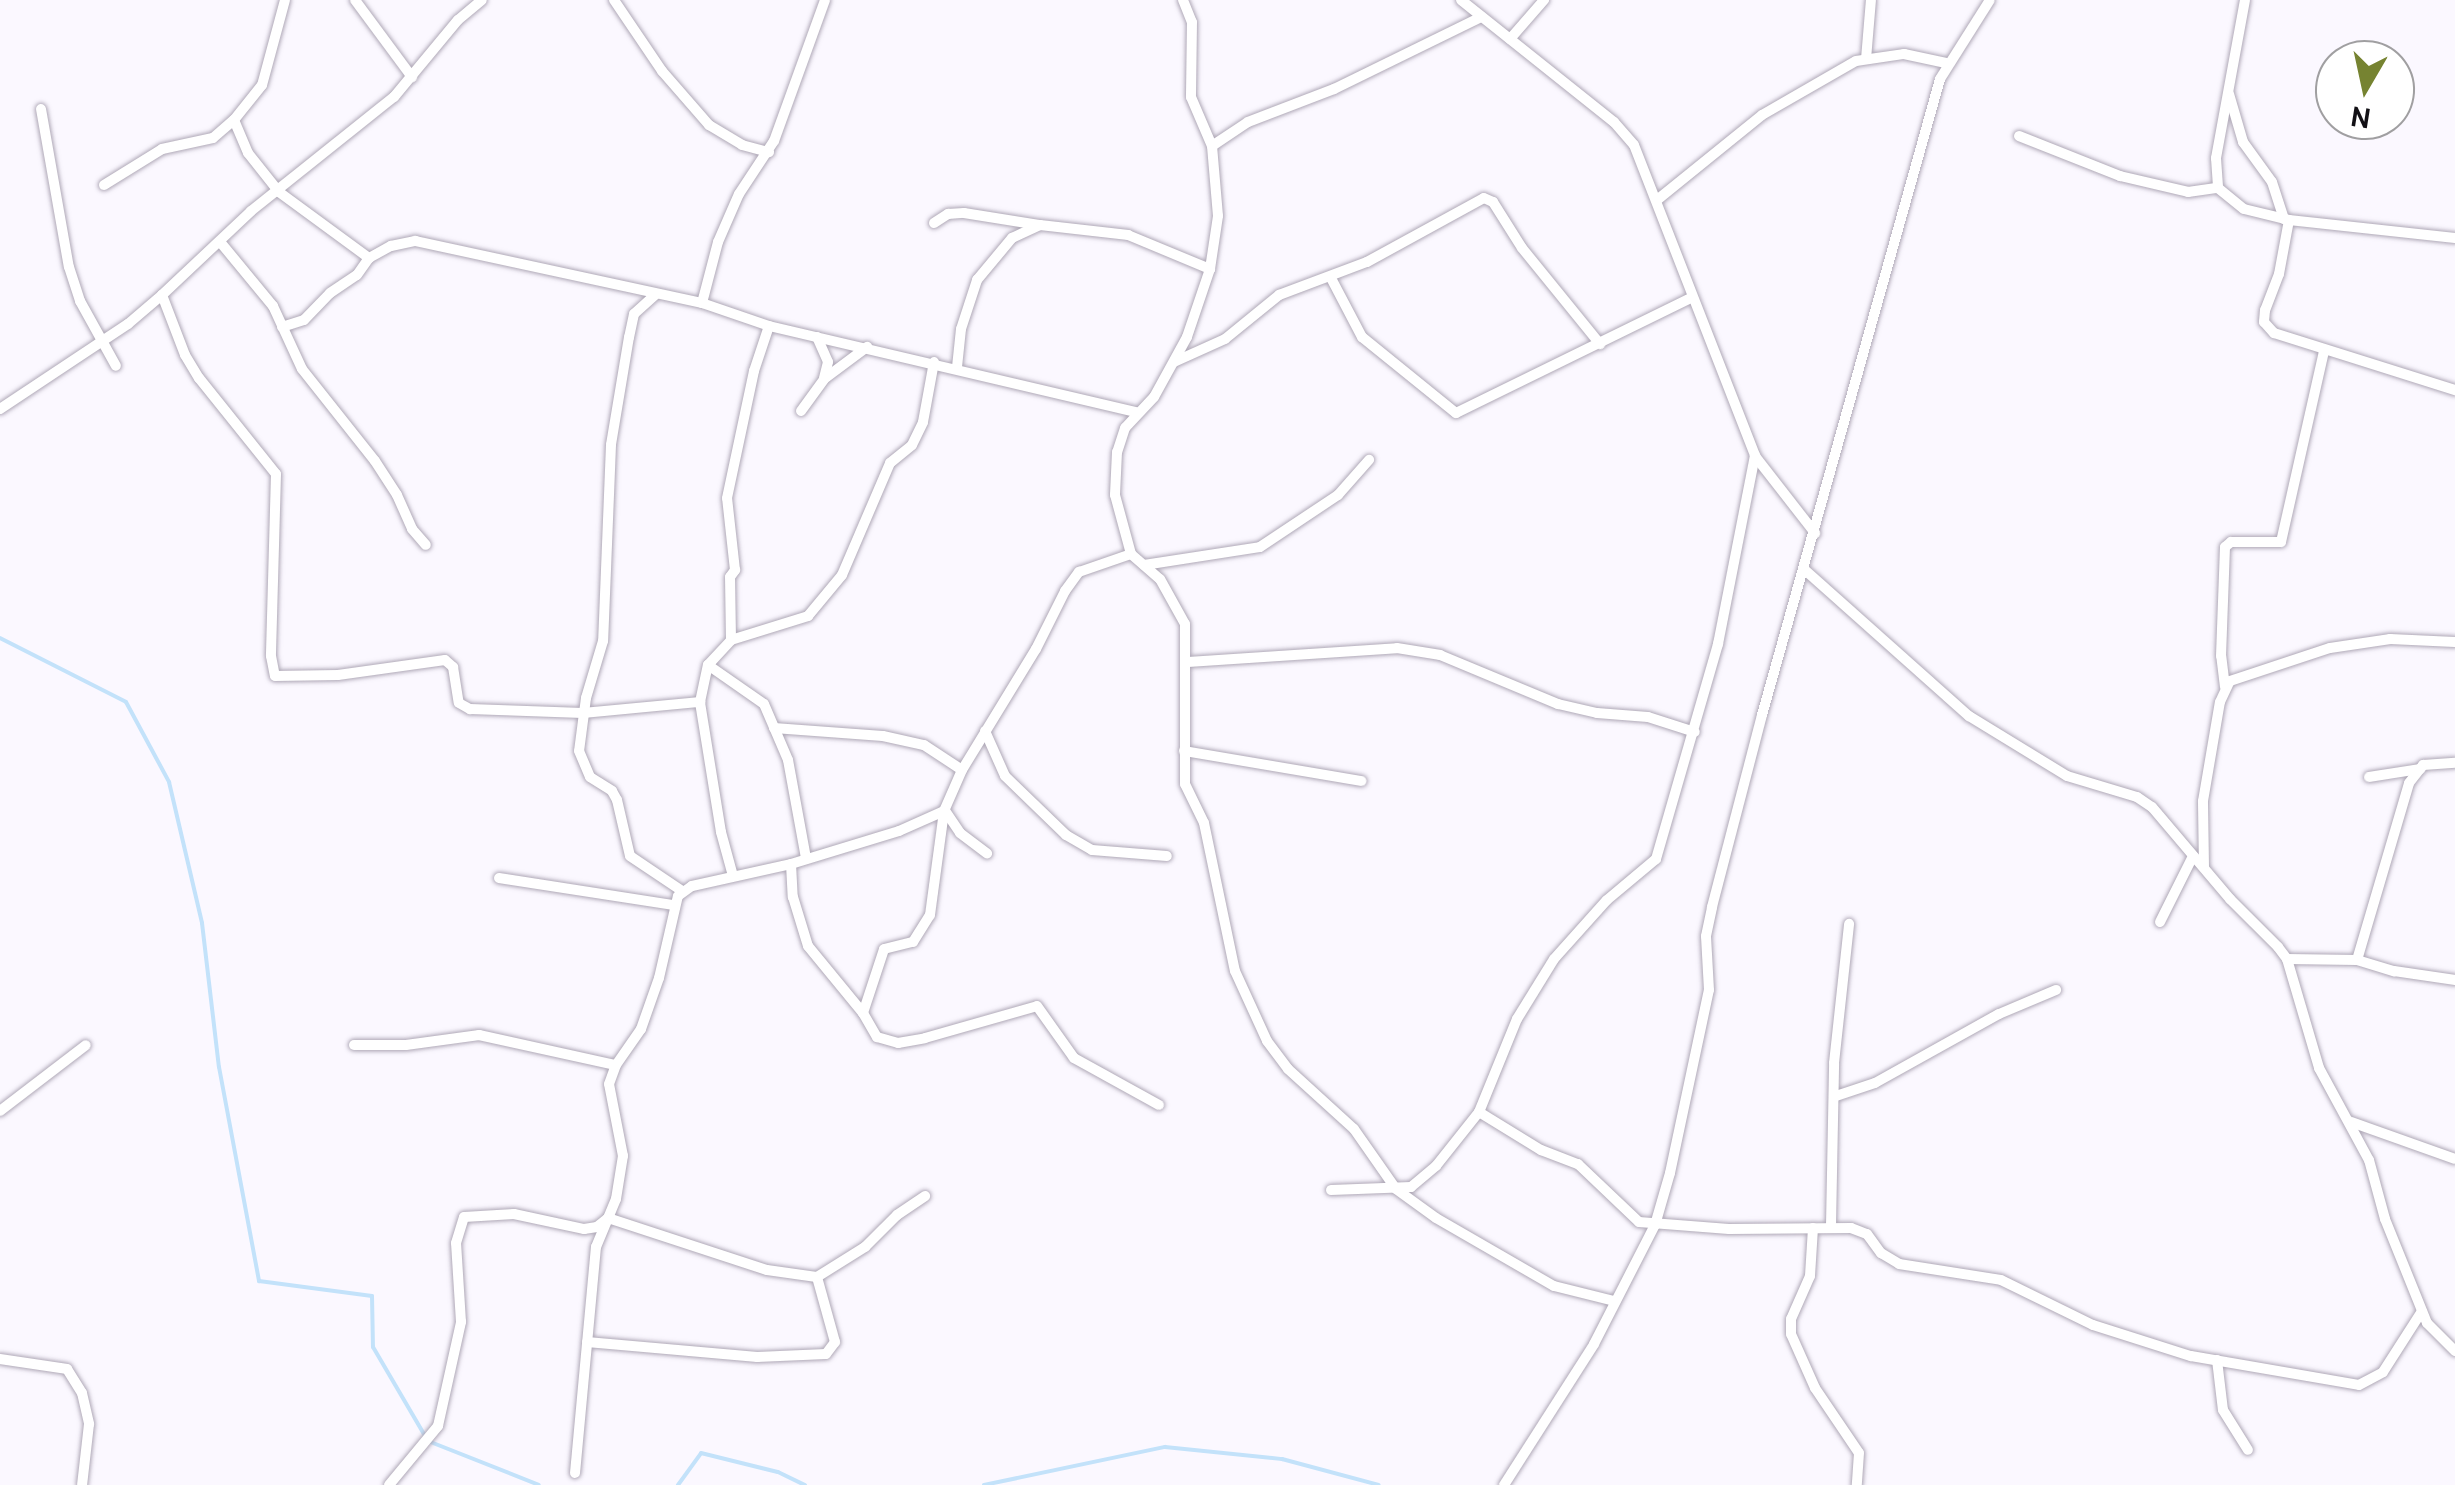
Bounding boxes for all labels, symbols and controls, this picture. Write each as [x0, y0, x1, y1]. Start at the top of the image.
north arrow [2315, 40, 2415, 140]
text: N [2348, 99, 2373, 136]

